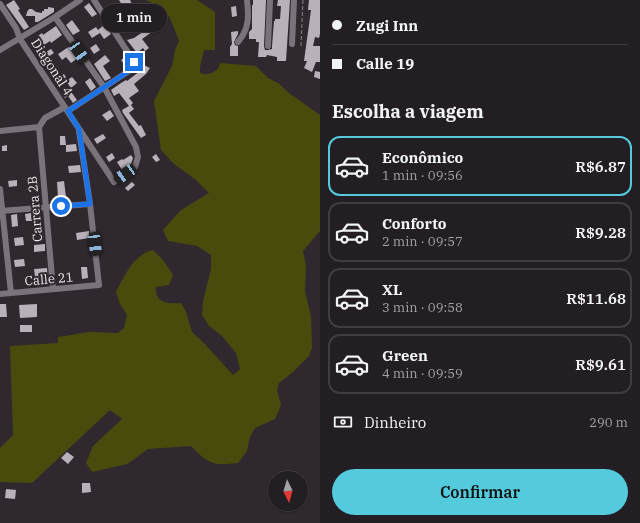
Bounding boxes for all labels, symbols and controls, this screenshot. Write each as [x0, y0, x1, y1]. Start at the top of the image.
callout: 1 min [101, 4, 167, 32]
text: 1 min [116, 9, 152, 26]
text: Zugi Inn [356, 16, 418, 35]
street label: Diagonal 4 [27, 35, 77, 99]
car [67, 39, 91, 65]
route end [125, 53, 143, 71]
text: Calle 19 [356, 54, 414, 73]
text: Escolha a viagem [332, 100, 484, 123]
icon: car [334, 148, 370, 184]
text: Econômico [382, 148, 463, 167]
text: R$6.87 [575, 157, 626, 176]
car [112, 162, 138, 186]
text: 1 min · 09:56 [382, 167, 463, 184]
street label: Carrera 2B [24, 175, 46, 243]
route start [52, 197, 70, 215]
icon: car [334, 214, 370, 250]
text: Conforto [382, 214, 447, 233]
text: R$9.28 [575, 223, 626, 242]
car [88, 231, 102, 257]
text: 2 min · 09:57 [382, 233, 463, 250]
street label: Calle 21 [24, 268, 74, 290]
icon: car [334, 280, 370, 316]
text: XL [382, 280, 402, 299]
text: R$11.68 [566, 289, 626, 308]
text: 3 min · 09:58 [382, 299, 463, 316]
icon: car [334, 346, 370, 382]
text: Green [382, 346, 428, 365]
text: R$9.61 [575, 355, 626, 374]
text: 4 min · 09:59 [382, 365, 463, 382]
icon: cash [332, 411, 354, 433]
text: Dinheiro [364, 413, 426, 432]
text: 290 m [589, 414, 628, 431]
button: Confirmar [332, 469, 628, 515]
north arrow [268, 471, 308, 511]
map controls [268, 471, 308, 511]

